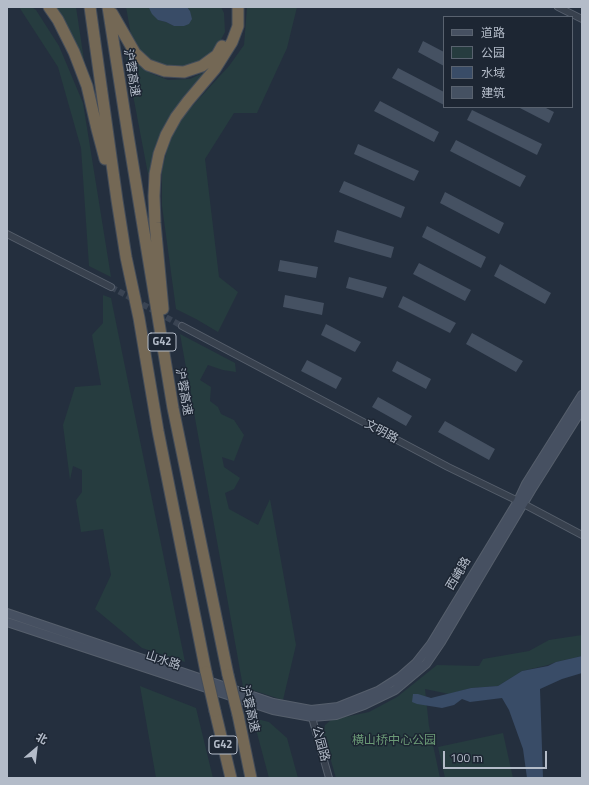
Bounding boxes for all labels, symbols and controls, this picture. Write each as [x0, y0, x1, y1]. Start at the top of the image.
legend [443, 16, 573, 108]
text: 道路 [481, 23, 505, 42]
text: 公园 [481, 43, 505, 62]
street label: 沪蓉高速 [120, 48, 142, 98]
text: 水域 [481, 63, 505, 82]
text: 建筑 [481, 83, 505, 102]
road number: G42 [148, 333, 176, 351]
street label: 沪蓉高速 [172, 367, 194, 417]
street label: 文明路 [362, 417, 400, 447]
street label: 西崦路 [444, 555, 474, 593]
street label: 山水路 [144, 649, 182, 673]
street label: 沪蓉高速 [237, 684, 261, 734]
street label: 公园路 [308, 725, 332, 763]
north arrow [16, 729, 56, 769]
text: 北 [33, 729, 50, 748]
park label: 横山桥中心公园 [352, 734, 436, 748]
road number: G42 [209, 736, 237, 754]
scale bar [445, 743, 549, 769]
text: 100 m [450, 748, 483, 767]

